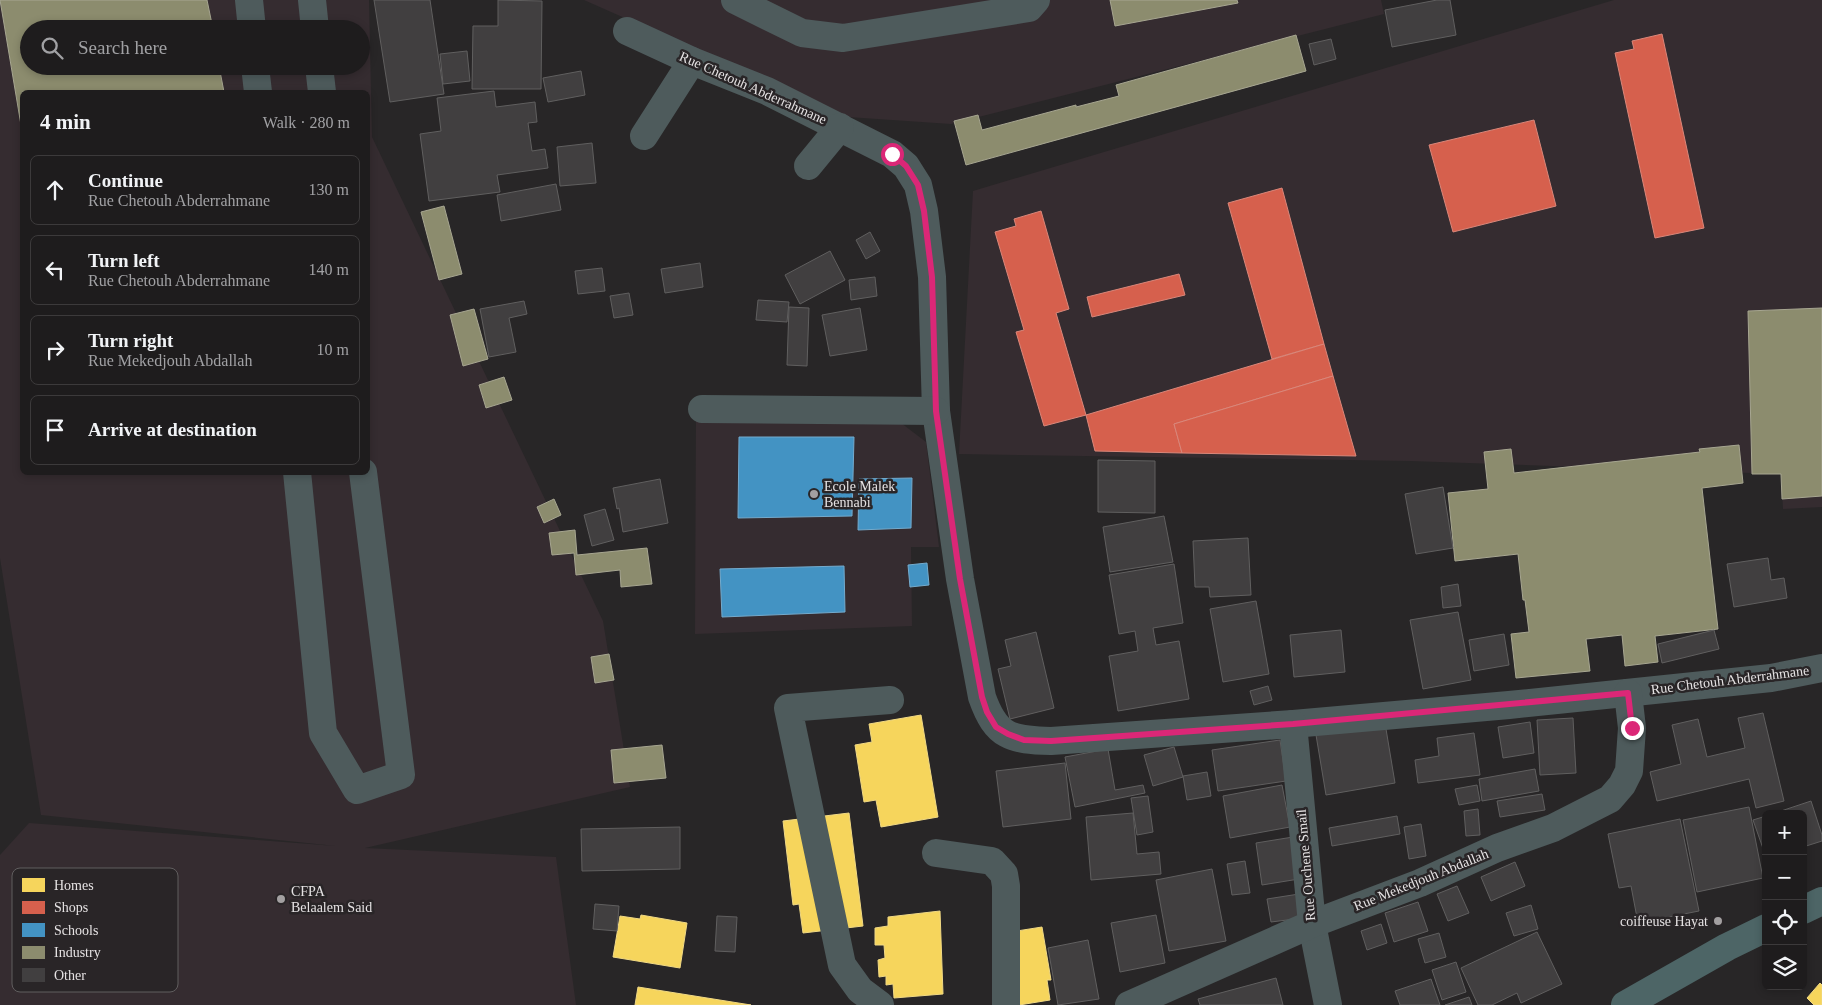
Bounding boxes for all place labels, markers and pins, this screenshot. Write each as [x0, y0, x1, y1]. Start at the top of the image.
place label: Ecole Malek Bennabi [824, 479, 895, 510]
marker: Ecole Malek Bennabi [808, 488, 820, 500]
place label: CFPA Belaalem Said [291, 884, 372, 915]
marker: CFPA Belaalem Said [275, 893, 287, 905]
place label: coiffeuse Hayat [1620, 914, 1708, 929]
marker: coiffeuse Hayat [1712, 915, 1724, 927]

